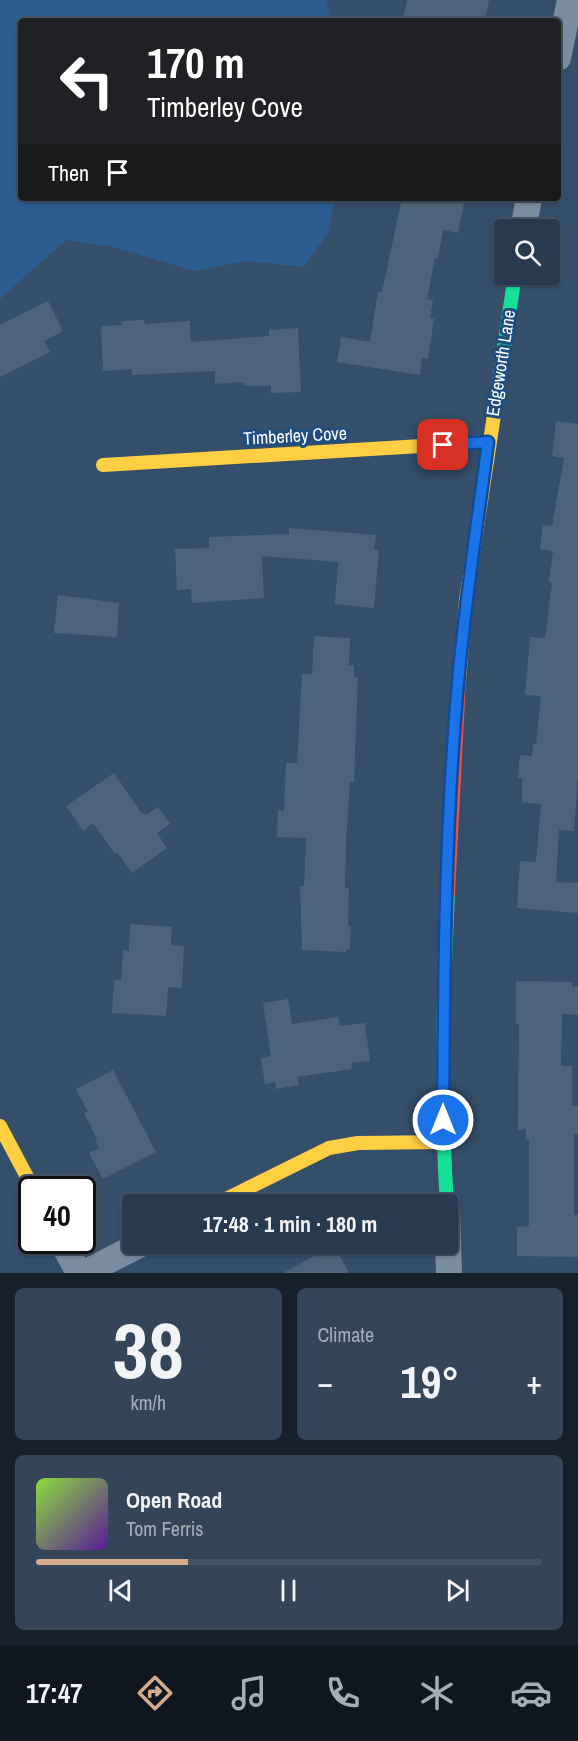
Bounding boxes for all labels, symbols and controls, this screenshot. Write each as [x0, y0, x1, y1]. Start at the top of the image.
text: 170 m [147, 35, 245, 91]
icon: left [48, 42, 126, 120]
text: Timberley Cove [147, 89, 303, 125]
icon: arrive [101, 156, 134, 189]
text: Then [48, 158, 89, 188]
map controls [494, 219, 560, 285]
button: search [494, 219, 560, 285]
street label: Edgeworth Lane [480, 308, 521, 418]
pin [417, 419, 468, 470]
street label: Timberley Cove [242, 420, 347, 451]
icon: arrive [426, 428, 459, 461]
position arrow [411, 1088, 475, 1152]
speed limit sign: 40 [18, 1176, 96, 1254]
text: 17:48 · 1 min · 180 m [203, 1209, 377, 1239]
text: 38 [113, 1297, 184, 1402]
text: Climate [318, 1321, 374, 1348]
text: 19° [400, 1351, 459, 1412]
text: − [318, 1360, 333, 1404]
text: + [526, 1360, 542, 1404]
text: km/h [130, 1389, 166, 1416]
text: Open Road [126, 1485, 222, 1515]
text: Tom Ferris [126, 1515, 204, 1542]
icon: previous [104, 1574, 137, 1607]
icon: pause [272, 1574, 305, 1607]
icon: next [441, 1574, 474, 1607]
icon: directions [134, 1672, 176, 1714]
icon: music [228, 1672, 270, 1714]
icon: phone [322, 1672, 364, 1714]
icon: climate [416, 1672, 458, 1714]
icon: car [510, 1672, 552, 1714]
text: 17:47 [26, 1675, 83, 1711]

